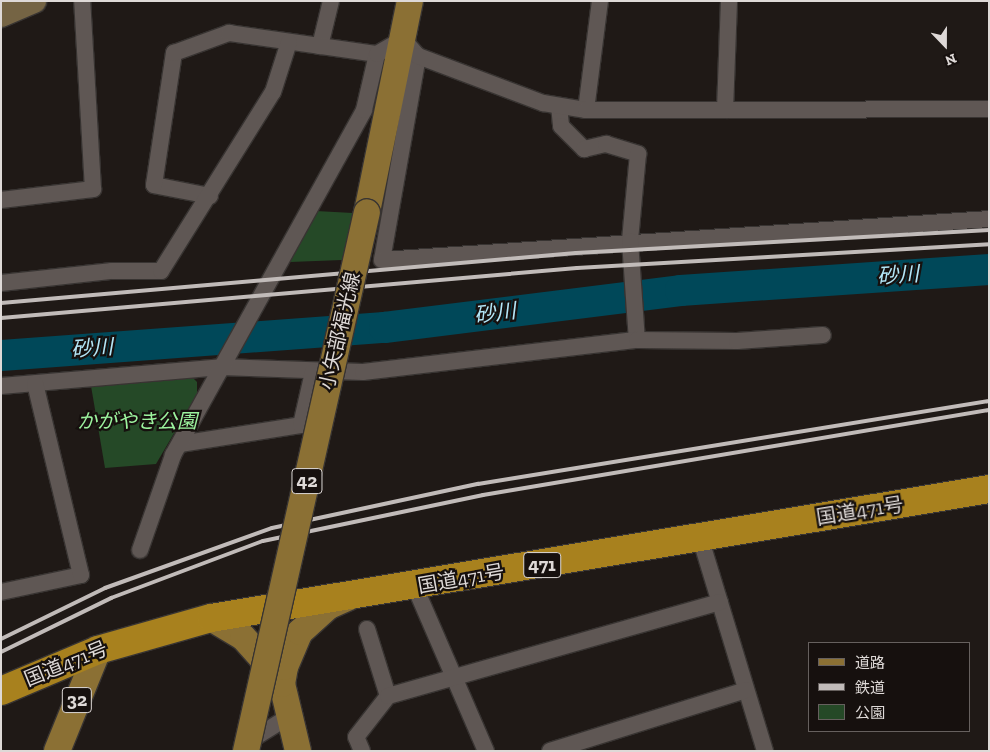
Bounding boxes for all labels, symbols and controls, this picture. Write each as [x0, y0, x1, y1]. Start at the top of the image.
north arrow [920, 20, 970, 70]
text: N [943, 49, 959, 69]
water label: 砂川 [876, 261, 920, 289]
street label: 小矢部福光線 [315, 270, 365, 392]
water label: 砂川 [473, 298, 517, 328]
water label: 砂川 [70, 334, 114, 362]
park label: かがやき公園 [77, 409, 197, 433]
road number: 42 [291, 464, 323, 498]
street label: 国道471号 [815, 492, 905, 530]
road number: 471 [522, 548, 562, 582]
street label: 国道471号 [416, 560, 506, 598]
street label: 国道471号 [21, 636, 111, 692]
legend [808, 642, 970, 732]
text: 道路 [855, 654, 885, 672]
text: 鉄道 [855, 679, 885, 697]
road number: 32 [61, 684, 93, 716]
text: 公園 [855, 704, 885, 722]

